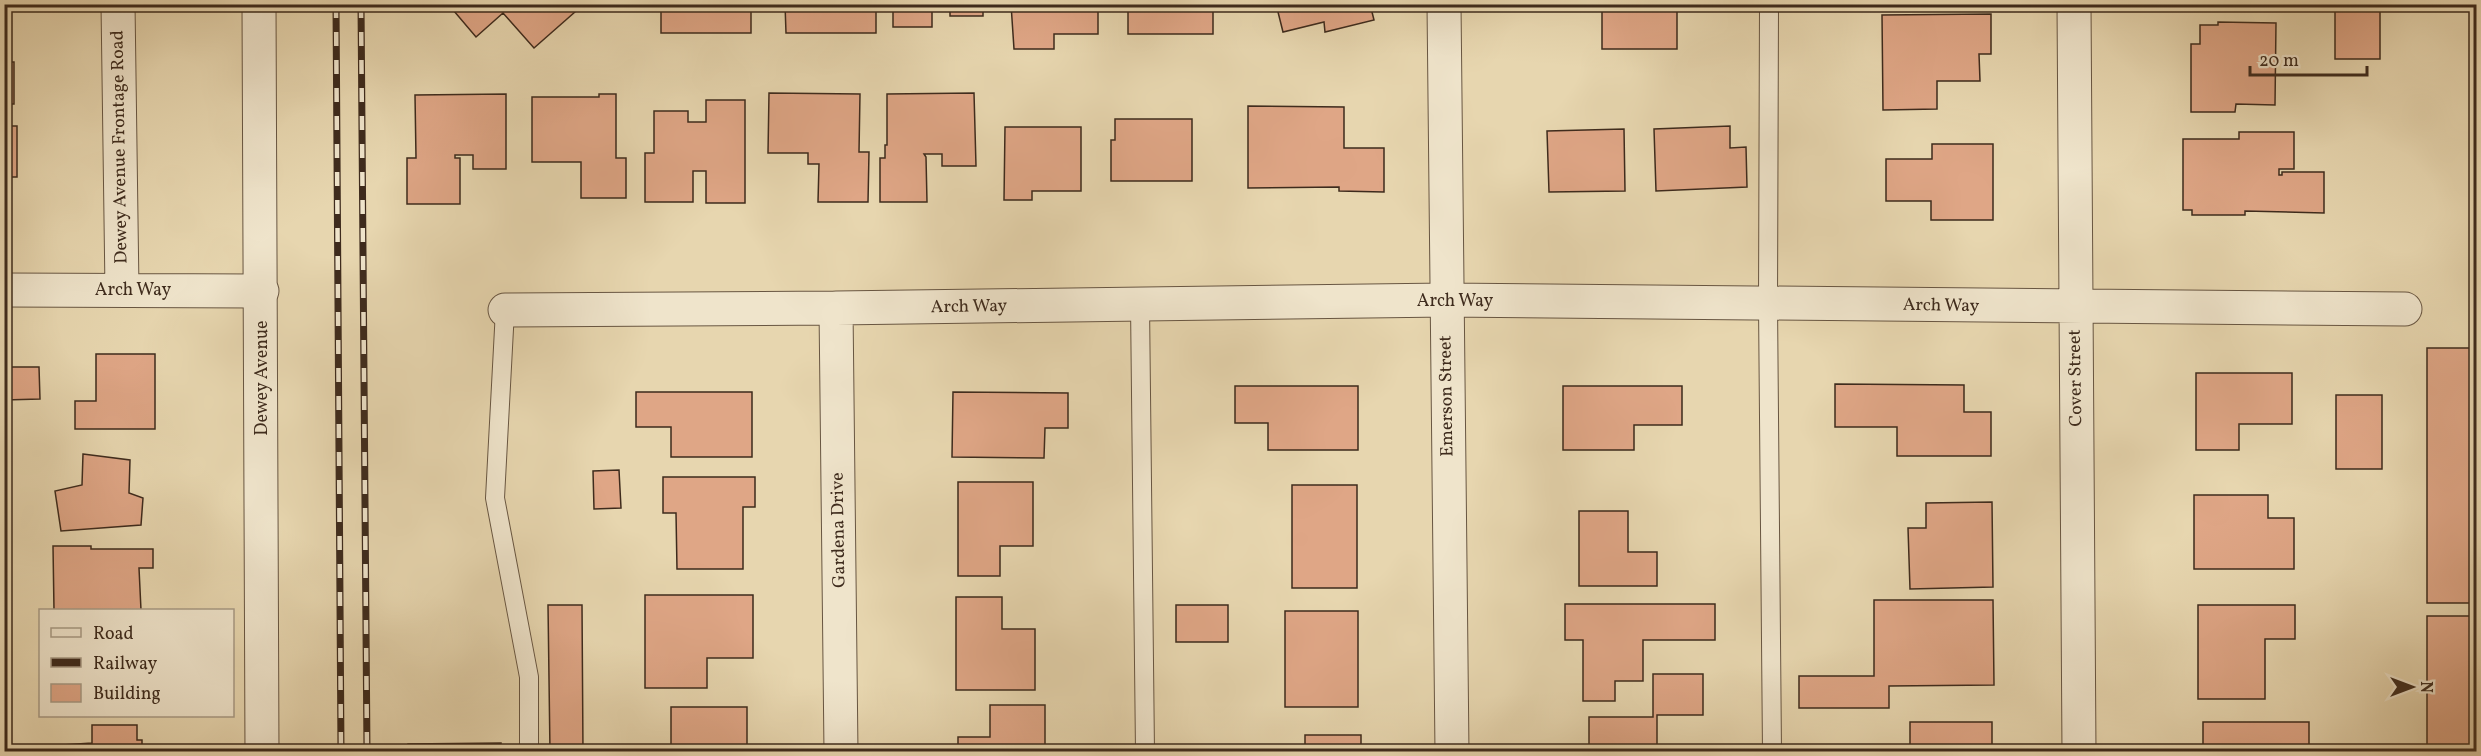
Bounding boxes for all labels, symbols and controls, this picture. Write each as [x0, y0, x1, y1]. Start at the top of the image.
street label: Dewey Avenue Frontage Road [105, 30, 135, 264]
scale bar [2250, 39, 2367, 77]
text: 20 m [2259, 49, 2299, 74]
street label: Arch Way [95, 278, 172, 303]
street label: Arch Way [1417, 289, 1494, 314]
street label: Arch Way [1903, 293, 1980, 319]
street label: Arch Way [931, 294, 1008, 320]
street label: Dewey Avenue [250, 320, 275, 436]
street label: Cover Street [2063, 329, 2089, 427]
street label: Emerson Street [1433, 335, 1461, 457]
street label: Gardena Drive [825, 472, 853, 588]
legend [39, 609, 234, 717]
text: Road [93, 622, 134, 647]
text: Railway [93, 652, 157, 677]
north arrow [2382, 657, 2442, 717]
text: N [2414, 681, 2436, 693]
text: Building [93, 682, 161, 707]

